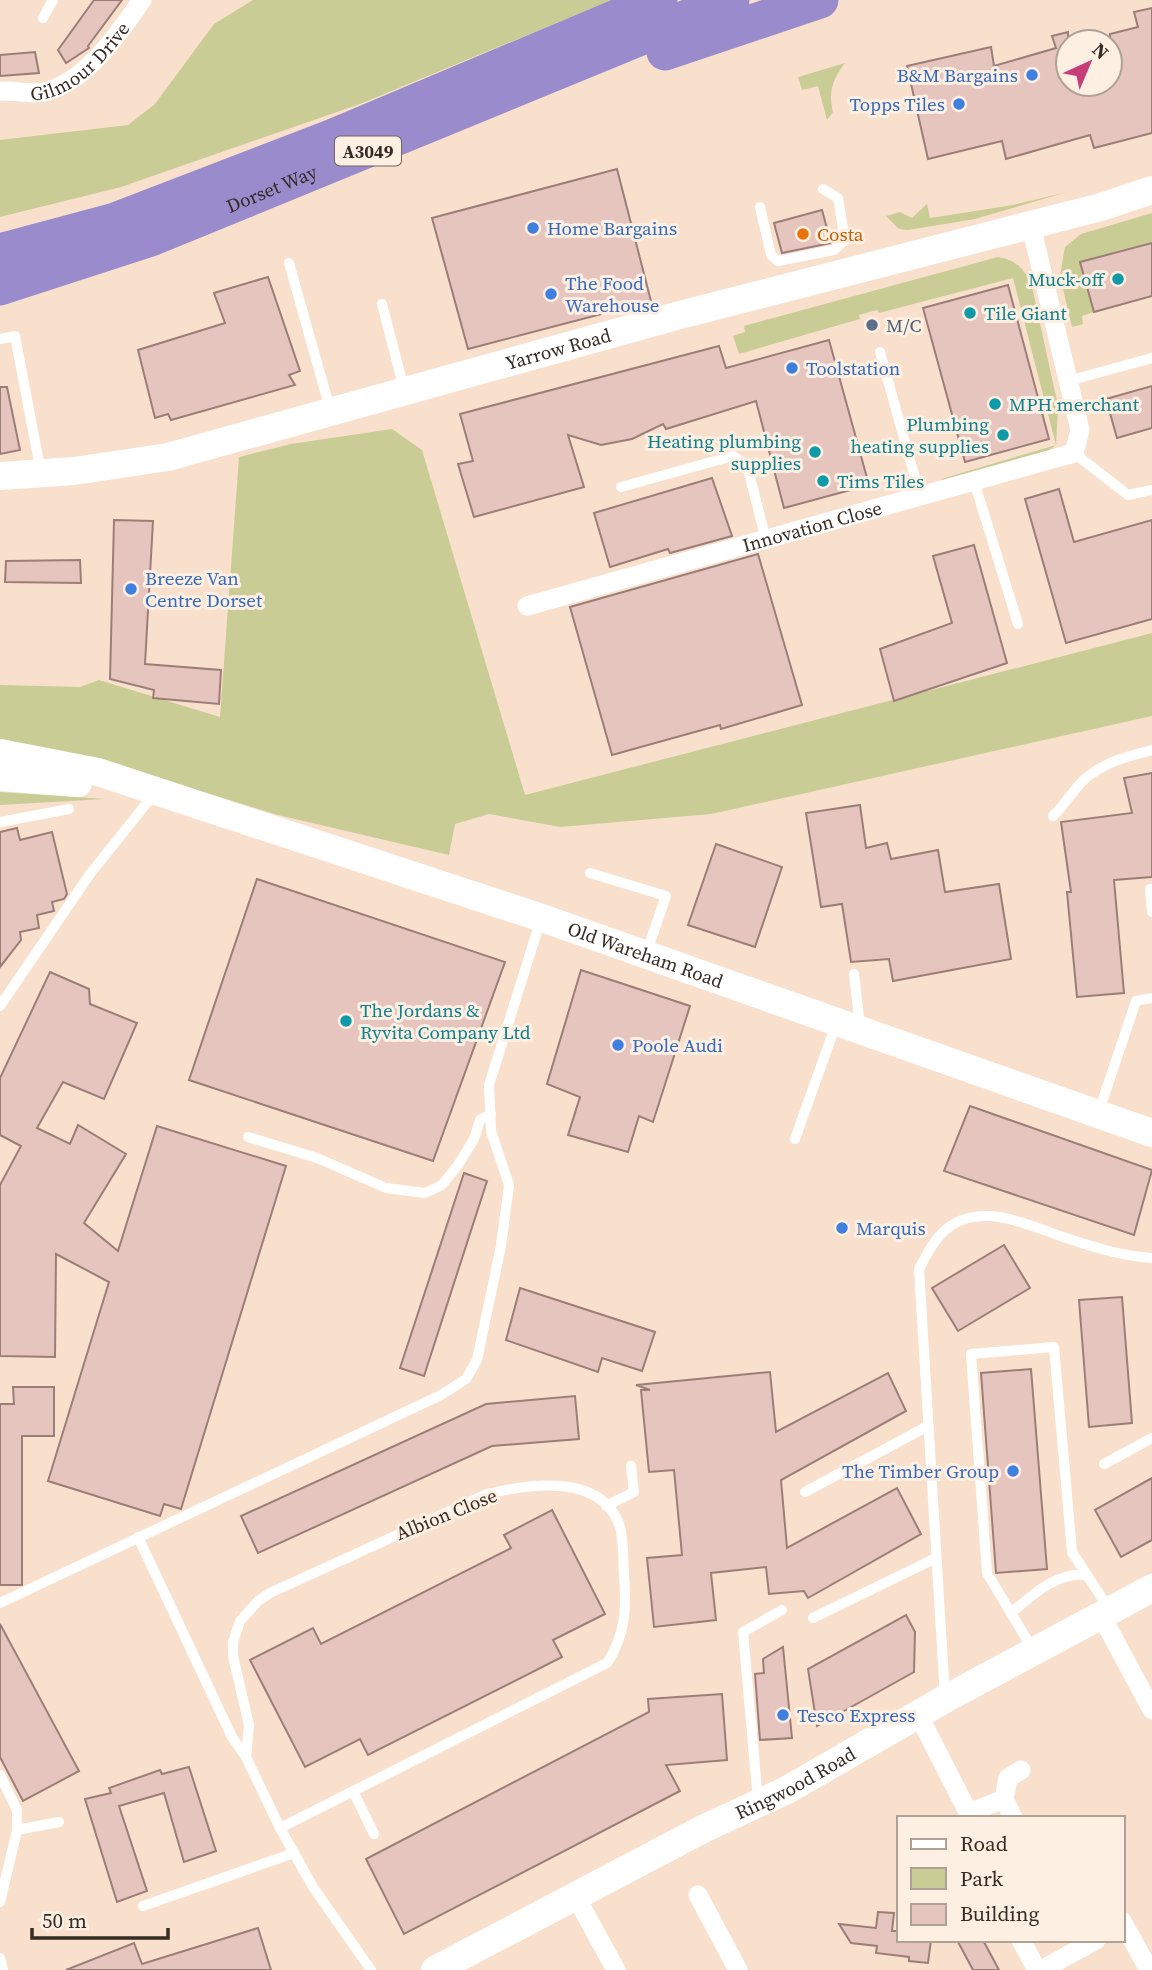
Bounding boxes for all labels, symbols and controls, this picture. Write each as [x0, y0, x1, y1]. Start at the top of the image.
street label: Gilmour Drive [30, 17, 135, 106]
north arrow [1054, 28, 1124, 98]
text: N [1087, 37, 1115, 65]
place label: B&M Bargains [897, 62, 1018, 88]
marker: B&M Bargains [1024, 67, 1040, 83]
place label: Topps Tiles [850, 91, 945, 117]
marker: Topps Tiles [951, 96, 967, 112]
road number: A3049 [335, 136, 401, 166]
street label: Dorset Way [222, 158, 321, 219]
place label: Home Bargains [547, 215, 677, 241]
marker: Home Bargains [525, 220, 541, 236]
place label: Costa [817, 221, 864, 247]
marker: Costa [795, 226, 811, 242]
place label: Muck-off [1028, 266, 1105, 292]
place label: The Food Warehouse [565, 270, 660, 318]
marker: Muck-off [1110, 271, 1126, 287]
marker: The Food Warehouse [543, 286, 559, 302]
place label: Tile Giant [984, 300, 1068, 326]
marker: Tile Giant [962, 305, 978, 321]
place label: M/C [886, 312, 921, 338]
marker: M/C [864, 317, 880, 333]
street label: Yarrow Road [502, 322, 614, 376]
place label: Toolstation [806, 355, 900, 381]
marker: Toolstation [784, 360, 800, 376]
place label: MPH merchant [1009, 391, 1140, 417]
marker: MPH merchant [987, 396, 1003, 412]
place label: Plumbing heating supplies [851, 411, 989, 459]
marker: Plumbing heating supplies [995, 427, 1011, 443]
place label: Heating plumbing supplies [647, 428, 801, 476]
marker: Heating plumbing supplies [807, 444, 823, 460]
place label: Tims Tiles [837, 468, 924, 494]
marker: Tims Tiles [815, 473, 831, 489]
street label: Innovation Close [739, 494, 885, 558]
place label: Breeze Van Centre Dorset [145, 565, 263, 613]
marker: Breeze Van Centre Dorset [123, 581, 139, 597]
street label: Old Wareham Road [564, 915, 727, 994]
place label: The Jordans & Ryvita Company Ltd [360, 997, 531, 1045]
marker: The Jordans & Ryvita Company Ltd [338, 1013, 354, 1029]
place label: Poole Audi [632, 1032, 723, 1058]
marker: Poole Audi [610, 1037, 626, 1053]
place label: Marquis [856, 1215, 926, 1241]
marker: Marquis [834, 1220, 850, 1236]
place label: The Timber Group [842, 1458, 999, 1484]
marker: The Timber Group [1005, 1463, 1021, 1479]
street label: Albion Close [391, 1482, 501, 1546]
place label: Tesco Express [797, 1702, 915, 1728]
marker: Tesco Express [775, 1707, 791, 1723]
street label: Ringwood Road [731, 1740, 860, 1825]
legend [897, 1816, 1124, 1942]
text: Road [960, 1829, 1008, 1858]
text: Park [960, 1864, 1004, 1893]
scale bar [32, 1896, 168, 1940]
text: Building [960, 1899, 1039, 1928]
text: 50 m [42, 1906, 87, 1935]

